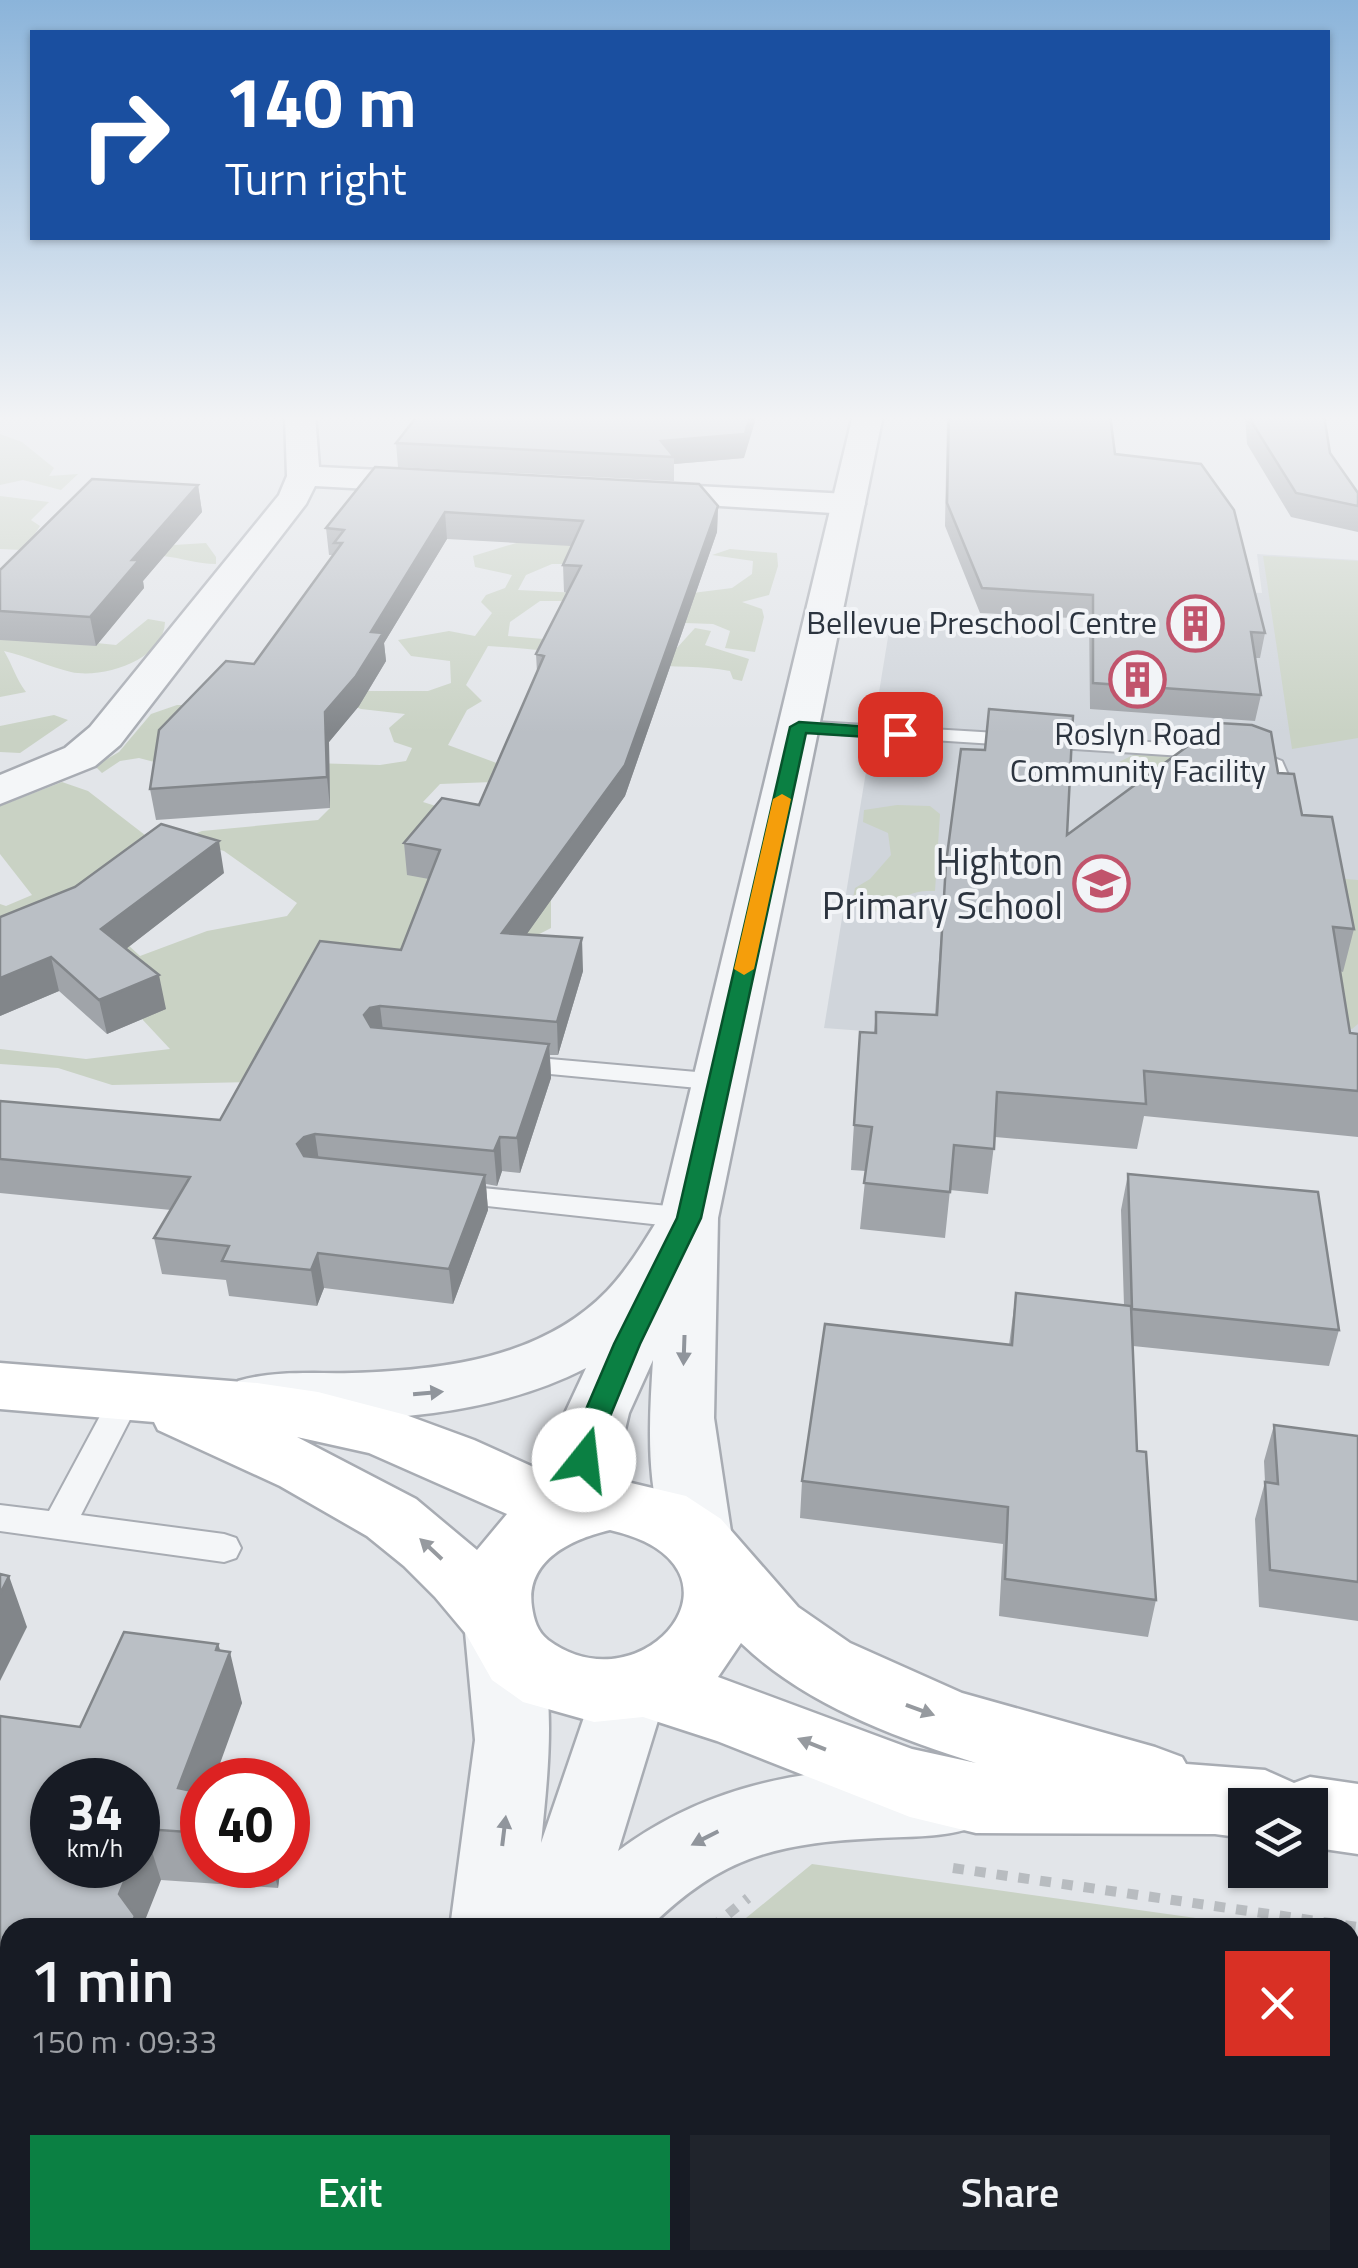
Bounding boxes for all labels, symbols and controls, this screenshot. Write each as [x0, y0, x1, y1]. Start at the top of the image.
text: 140 m [225, 48, 417, 154]
icon: right [60, 70, 190, 200]
text: Turn right [225, 144, 407, 212]
building icon: Bellevue Preschool Centre [1166, 593, 1226, 653]
place label: Bellevue Preschool Centre [806, 598, 1157, 646]
building icon: Roslyn Road Community Facility [1108, 650, 1168, 710]
pin [858, 692, 943, 777]
icon: arrive [873, 707, 928, 762]
place label: Roslyn Road Community Facility [1010, 709, 1266, 794]
place label: Highton Primary School [822, 832, 1063, 934]
school or university icon: Highton Primary School [1072, 854, 1132, 914]
one-way arrow [676, 1335, 692, 1367]
one-way arrow [413, 1384, 445, 1400]
position arrow [532, 1408, 636, 1512]
one-way arrow [419, 1538, 443, 1561]
one-way arrow [905, 1703, 935, 1718]
one-way arrow [797, 1736, 827, 1752]
speed limit sign: 40 [180, 1758, 310, 1888]
text: 34 [67, 1773, 123, 1849]
map controls [1228, 1788, 1328, 1888]
button: layers [1228, 1788, 1328, 1888]
one-way arrow [496, 1814, 512, 1846]
text: km/h [67, 1829, 123, 1867]
one-way arrow [690, 1829, 719, 1846]
text: 1 min [30, 1934, 174, 2025]
button: close [1225, 1951, 1330, 2056]
text: 150 m · 09:33 [30, 2017, 217, 2065]
button: Exit [30, 2135, 670, 2250]
button: Share [690, 2135, 1330, 2250]

